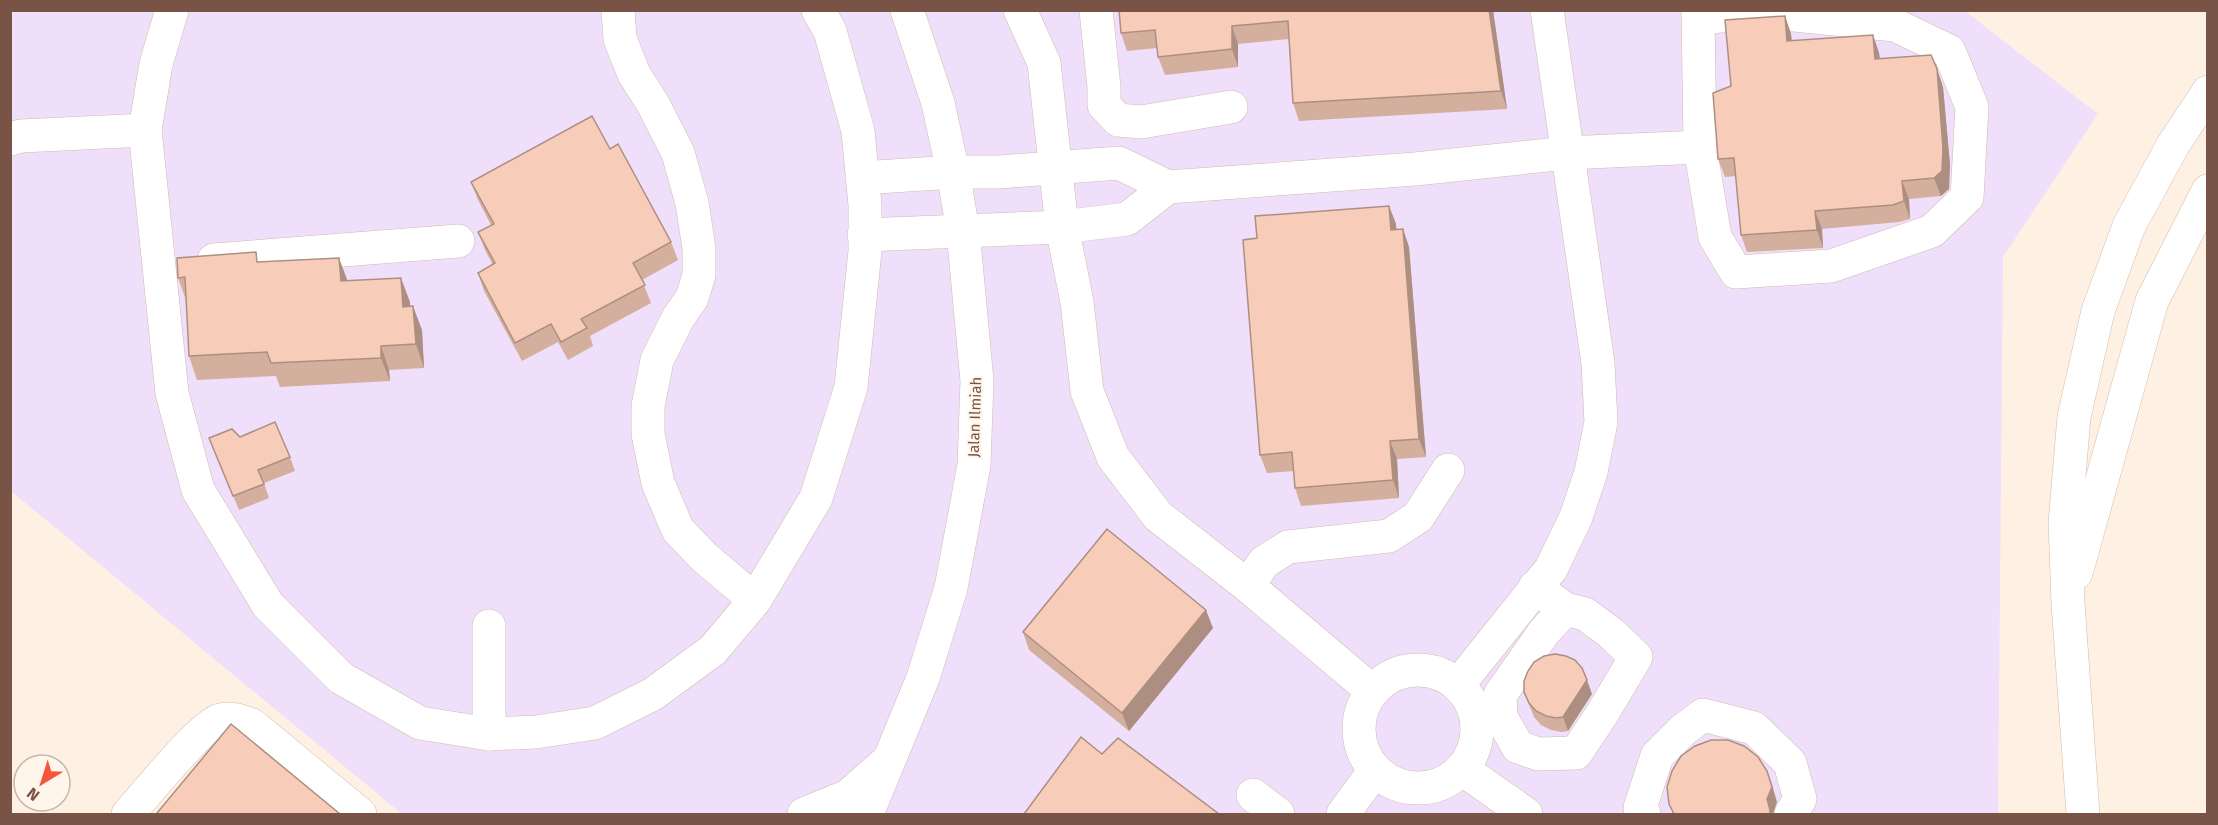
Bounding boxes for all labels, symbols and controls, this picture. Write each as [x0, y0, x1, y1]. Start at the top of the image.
street label: Jalan Ilmiah [965, 376, 985, 458]
north arrow [12, 753, 72, 813]
text: N [23, 784, 43, 805]

